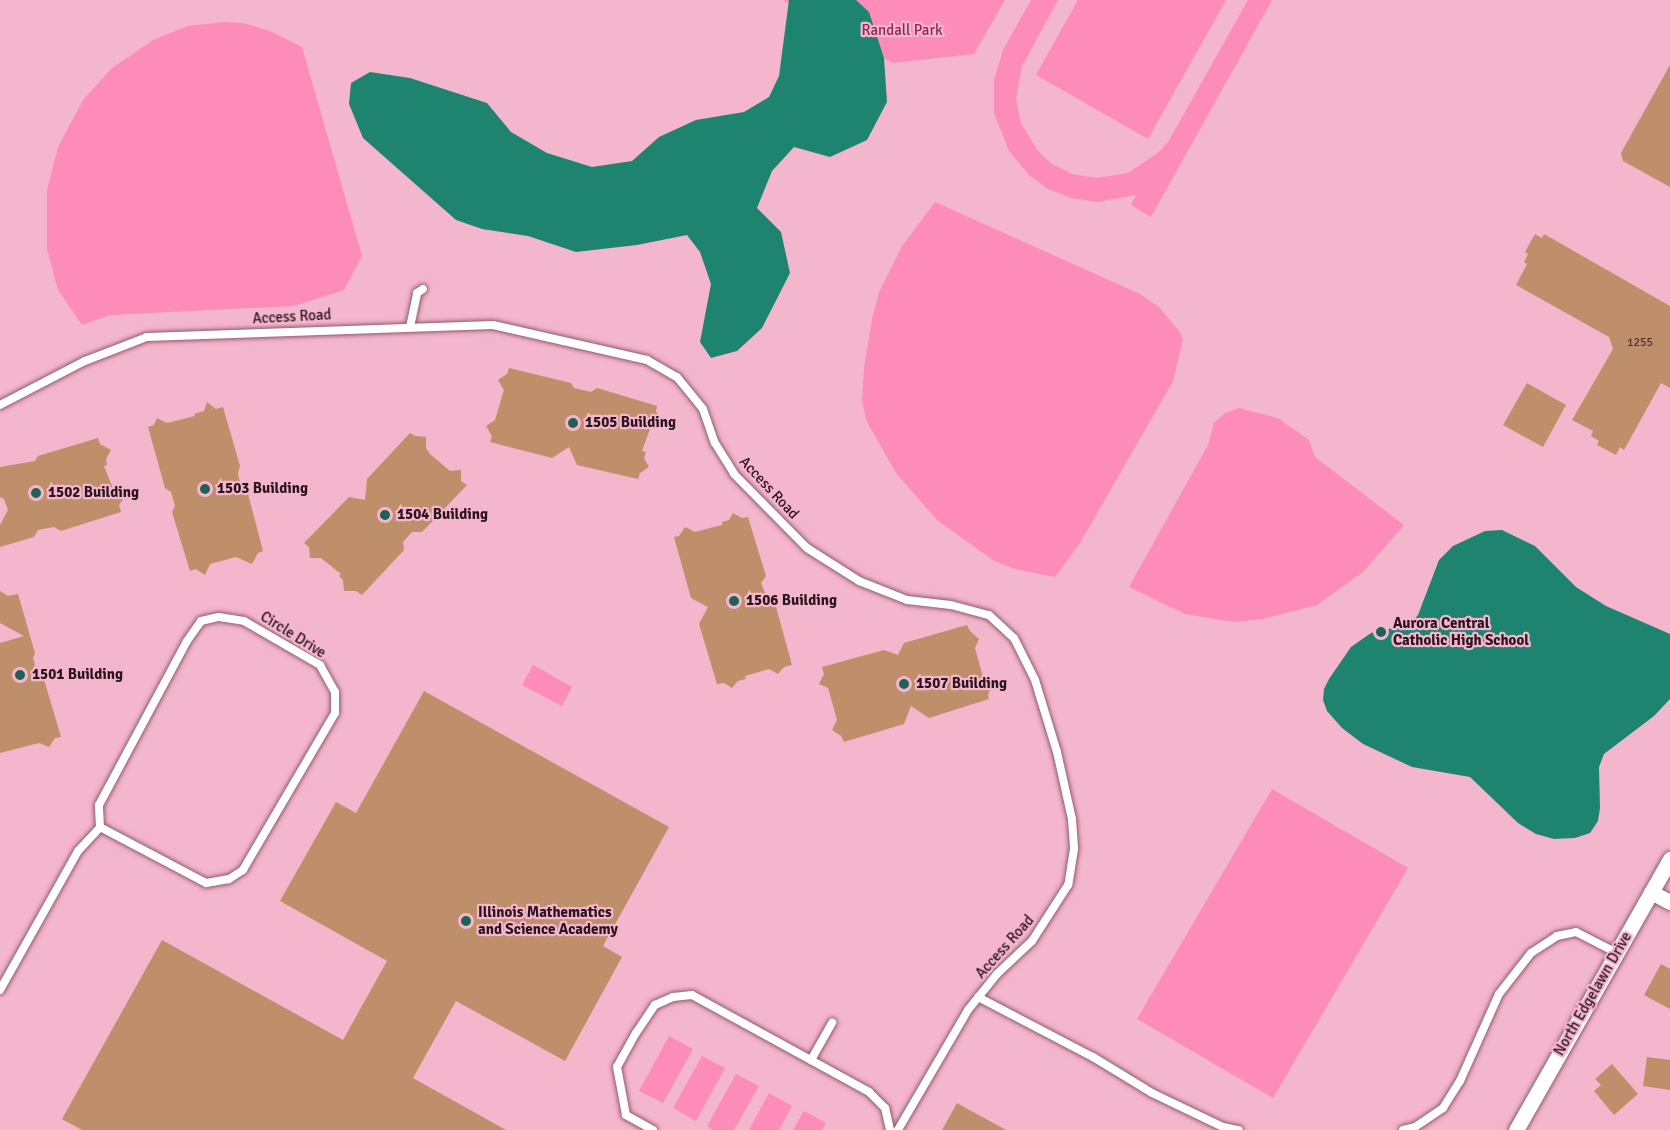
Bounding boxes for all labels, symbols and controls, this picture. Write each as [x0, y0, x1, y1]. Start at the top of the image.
park label: Randall Park [861, 22, 943, 40]
street label: Access Road [252, 306, 332, 328]
house number: 1255 [1627, 336, 1653, 350]
place label: 1505 Building [585, 414, 676, 432]
marker: 1505 Building [566, 416, 580, 430]
street label: Access Road [735, 453, 803, 523]
place label: 1503 Building [217, 480, 308, 498]
marker: 1503 Building [198, 482, 212, 496]
place label: 1502 Building [48, 484, 139, 502]
marker: 1502 Building [29, 486, 43, 500]
place label: 1504 Building [397, 506, 488, 524]
marker: 1504 Building [378, 508, 392, 522]
place label: 1506 Building [746, 592, 837, 610]
marker: 1506 Building [727, 594, 741, 608]
street label: Circle Drive [257, 608, 329, 662]
place label: Aurora Central Catholic High School [1393, 614, 1529, 649]
marker: Aurora Central Catholic High School [1374, 625, 1388, 639]
place label: 1501 Building [32, 666, 123, 684]
marker: 1501 Building [13, 668, 27, 682]
place label: 1507 Building [916, 675, 1007, 693]
marker: 1507 Building [897, 677, 911, 691]
place label: Illinois Mathematics and Science Academy [478, 903, 618, 938]
street label: Access Road [972, 912, 1038, 982]
marker: Illinois Mathematics and Science Academy [459, 914, 473, 928]
street label: North Edgelawn Drive [1550, 929, 1636, 1059]

